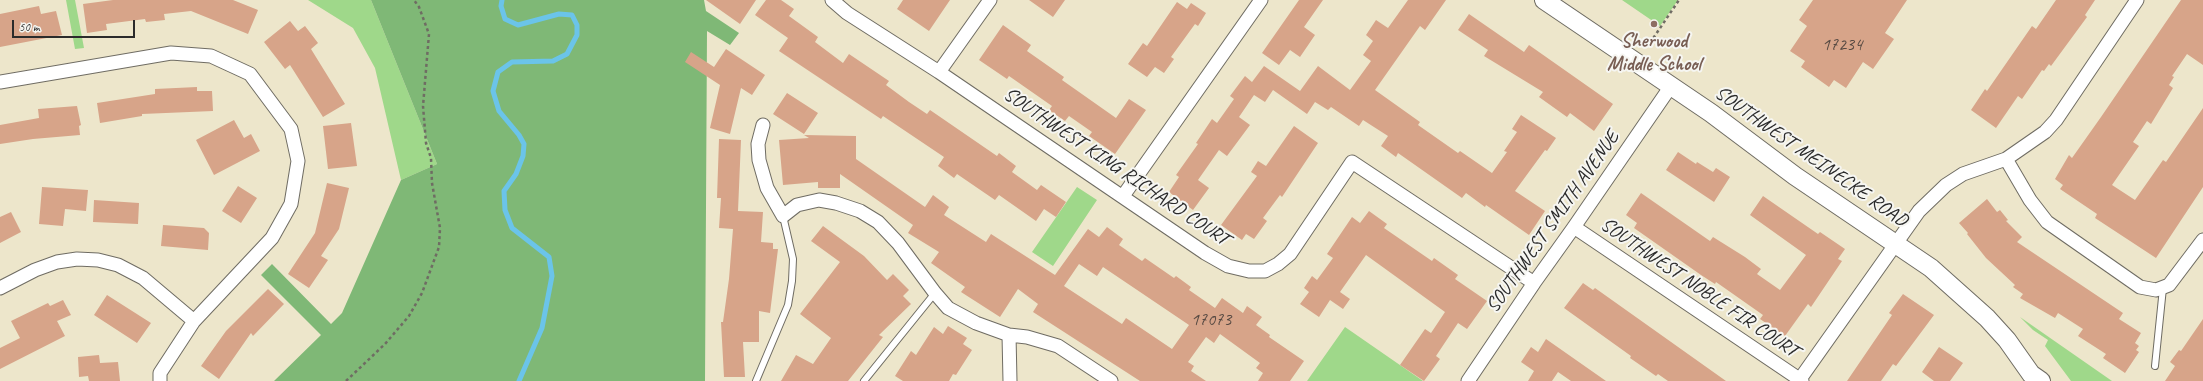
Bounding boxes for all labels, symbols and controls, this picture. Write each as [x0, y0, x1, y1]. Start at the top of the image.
scale bar [14, 12, 137, 38]
text: 50 m [19, 19, 39, 35]
marker: Sherwood Middle School [1649, 19, 1659, 29]
place label: Sherwood Middle School [1607, 30, 1701, 77]
house number: 17234 [1822, 34, 1862, 56]
street label: SOUTHWEST MEINECKE ROAD [1710, 81, 1912, 233]
street label: SOUTHWEST KING RICHARD COURT [999, 83, 1233, 251]
street label: SOUTHWEST SMITH AVENUE [1481, 127, 1625, 317]
street label: SOUTHWEST NOBLE FIR COURT [1596, 213, 1802, 363]
house number: 17073 [1191, 309, 1231, 331]

